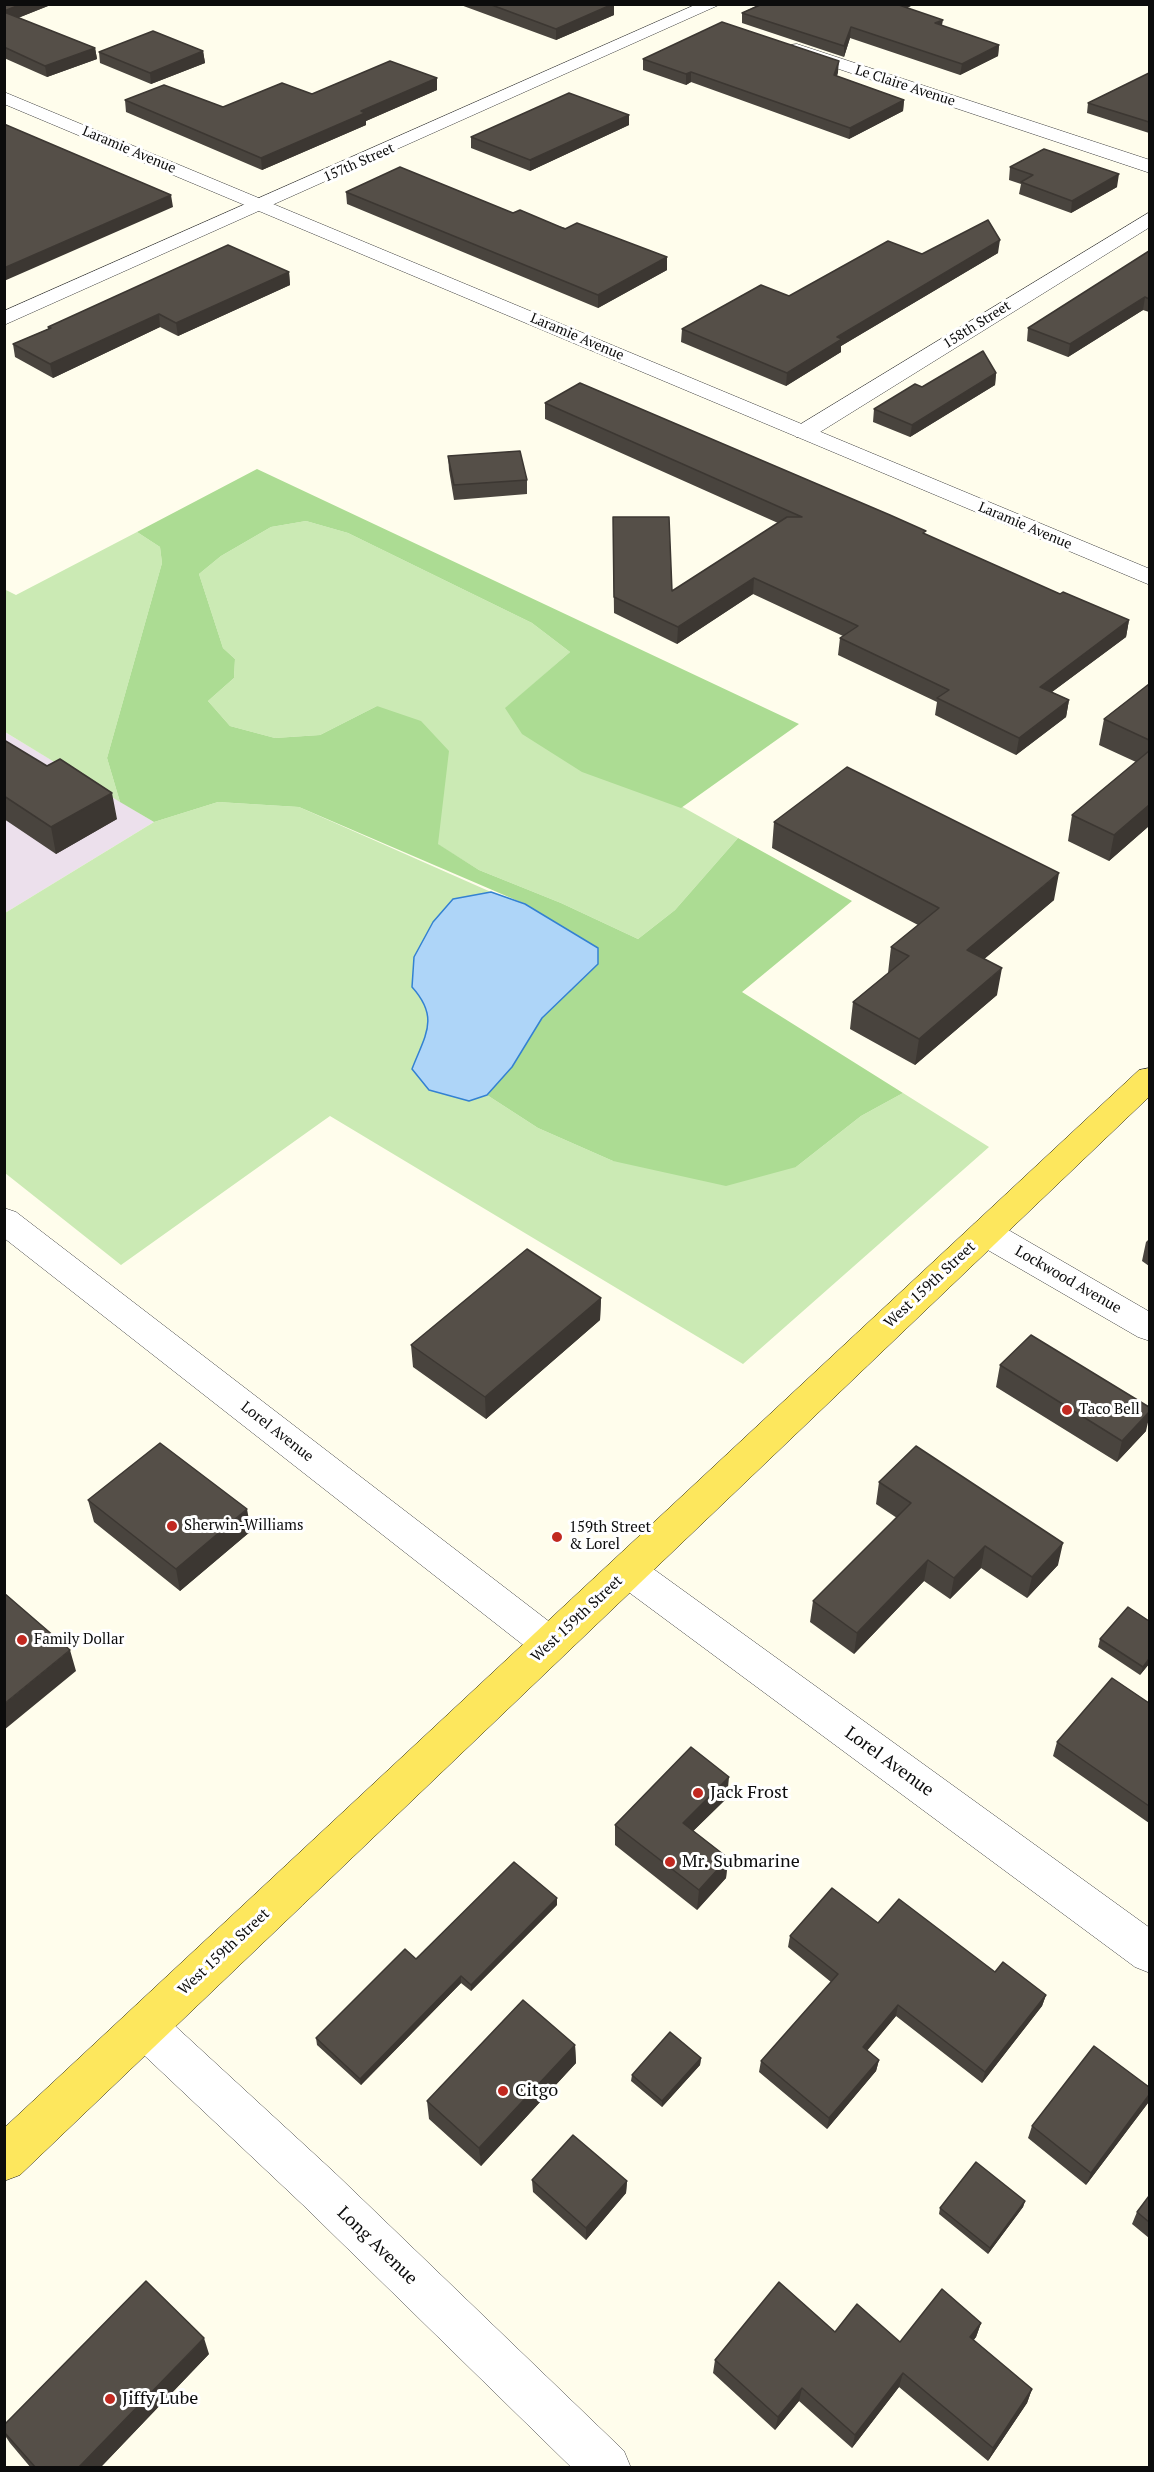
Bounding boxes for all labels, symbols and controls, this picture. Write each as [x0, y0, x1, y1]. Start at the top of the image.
street label: Le Claire Avenue [853, 62, 957, 110]
street label: Laramie Avenue [80, 123, 178, 177]
street label: 157th Street [321, 140, 397, 186]
street label: 158th Street [940, 298, 1014, 352]
street label: Laramie Avenue [528, 310, 626, 364]
street label: Laramie Avenue [976, 499, 1074, 553]
street label: West 159th Street [881, 1238, 979, 1332]
street label: Lockwood Avenue [1012, 1242, 1124, 1318]
street label: Lorel Avenue [237, 1398, 317, 1466]
place label: Taco Bell [1079, 1401, 1140, 1419]
marker: Taco Bell [1060, 1403, 1074, 1417]
place label: Sherwin-Williams [184, 1517, 303, 1535]
marker: Sherwin-Williams [165, 1519, 179, 1533]
place label: 159th Street & Lorel [569, 1519, 651, 1554]
marker: 159th Street & Lorel [550, 1530, 564, 1544]
street label: West 159th Street [528, 1572, 626, 1666]
place label: Family Dollar [34, 1631, 124, 1649]
marker: Family Dollar [15, 1633, 29, 1647]
street label: Lorel Avenue [840, 1723, 938, 1801]
place label: Jack Frost [710, 1782, 788, 1804]
marker: Jack Frost [691, 1786, 705, 1800]
place label: Mr. Submarine [682, 1851, 800, 1873]
marker: Mr. Submarine [663, 1855, 677, 1869]
street label: West 159th Street [175, 1905, 273, 1999]
place label: Citgo [515, 2080, 558, 2102]
marker: Citgo [496, 2084, 510, 2098]
street label: Long Avenue [332, 2202, 422, 2290]
place label: Jiffy Lube [122, 2388, 198, 2410]
marker: Jiffy Lube [103, 2392, 117, 2406]

